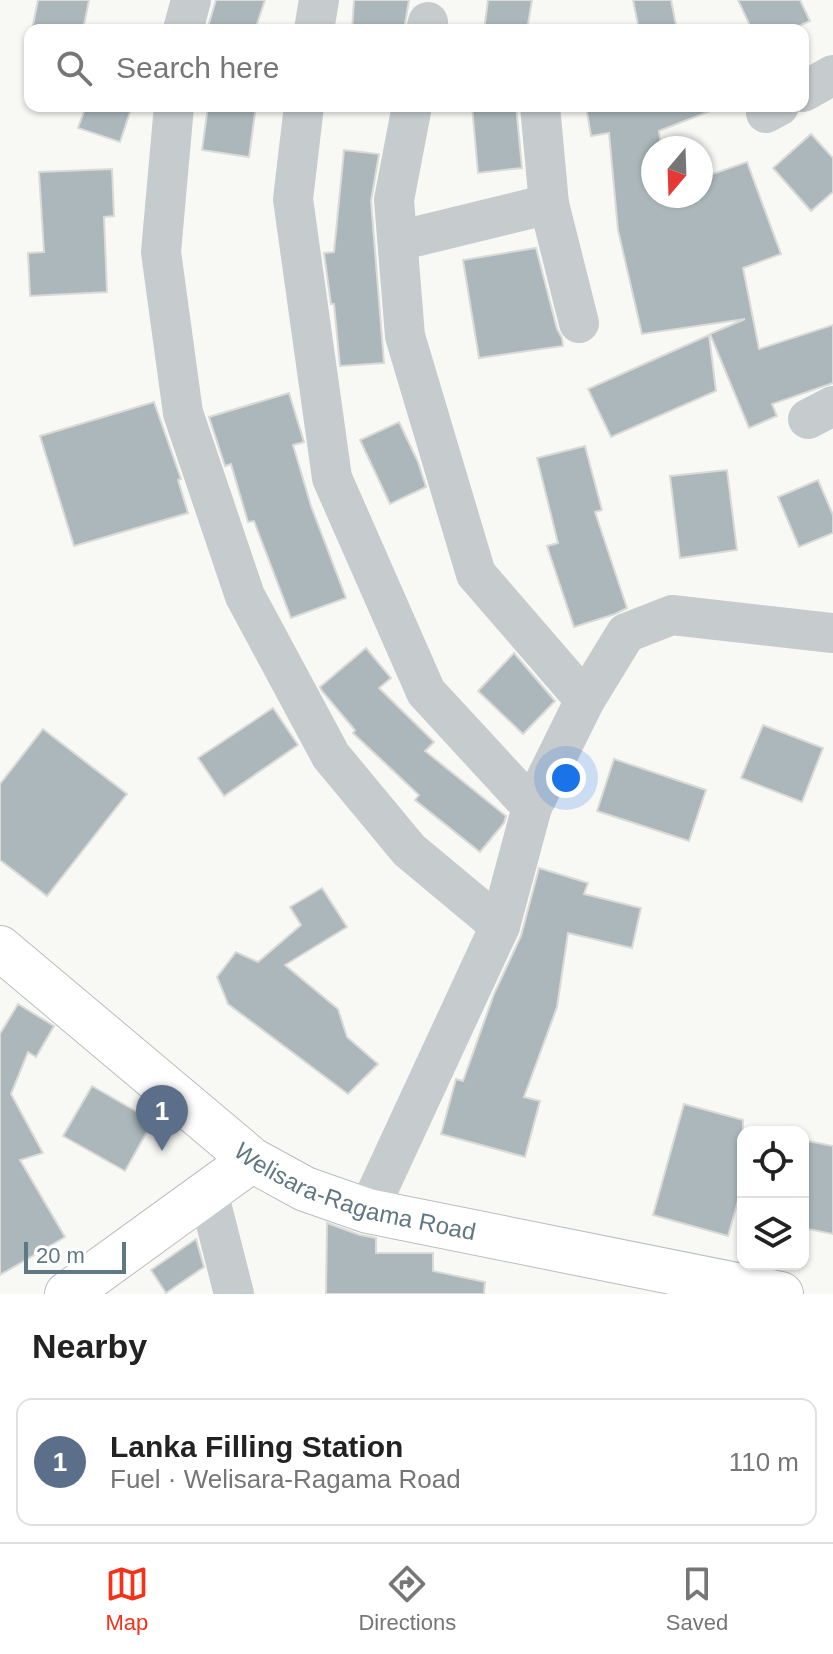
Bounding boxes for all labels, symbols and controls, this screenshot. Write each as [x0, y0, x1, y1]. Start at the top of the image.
search box [24, 24, 809, 112]
icon: search [52, 46, 96, 90]
text: Search here [116, 51, 279, 84]
north arrow [641, 136, 713, 208]
your location [546, 758, 586, 798]
pin: 1 [136, 1085, 188, 1151]
map controls [737, 1126, 809, 1270]
button: locate [737, 1126, 809, 1198]
street label: Welisara-Ragama Road [229, 1137, 478, 1245]
button: layers [737, 1198, 809, 1270]
scale bar [24, 1238, 126, 1274]
text: 20 m [36, 1243, 85, 1268]
text: Nearby [32, 1327, 147, 1365]
text: Lanka Filling Station [110, 1430, 403, 1463]
text: 1 [53, 1447, 67, 1477]
text: 110 m [729, 1447, 799, 1477]
text: Fuel · Welisara-Ragama Road [110, 1464, 461, 1494]
tab: Map [105, 1562, 149, 1636]
tab: Directions [358, 1562, 456, 1636]
tab: Saved [666, 1562, 728, 1636]

